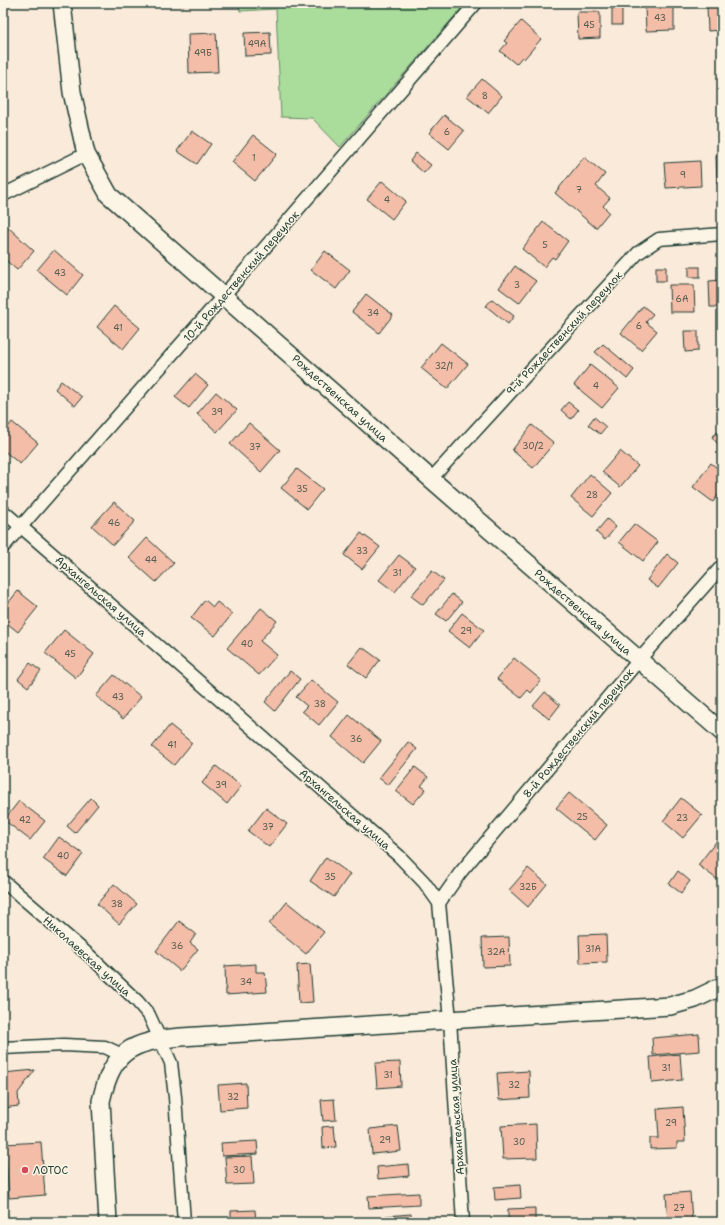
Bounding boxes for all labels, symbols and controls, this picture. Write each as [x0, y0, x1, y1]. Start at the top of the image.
house number: 43 [654, 12, 666, 24]
house number: 45 [583, 19, 595, 31]
house number: 49А [248, 38, 267, 50]
house number: 49Б [194, 47, 212, 59]
house number: 8 [482, 90, 488, 102]
house number: 6 [444, 126, 450, 138]
house number: 1 [252, 152, 256, 164]
house number: 9 [680, 169, 686, 181]
house number: 7 [576, 184, 582, 196]
house number: 4 [384, 194, 390, 206]
street label: 10-й Рождественский переулок [180, 207, 303, 345]
house number: 5 [542, 239, 548, 251]
house number: 43 [54, 267, 66, 279]
street label: 9-й Рождественский переулок [503, 268, 626, 399]
house number: 3 [514, 279, 520, 291]
house number: 6А [676, 293, 689, 305]
house number: 34 [367, 307, 379, 319]
house number: 6 [636, 320, 642, 332]
house number: 41 [113, 322, 123, 334]
street label: Рождественская улица [289, 351, 391, 446]
house number: 32/1 [435, 360, 453, 372]
house number: 4 [593, 380, 599, 392]
house number: 39 [211, 406, 223, 418]
house number: 30/2 [522, 440, 544, 452]
house number: 37 [249, 441, 261, 453]
house number: 35 [296, 483, 308, 495]
house number: 28 [586, 489, 598, 501]
house number: 46 [108, 517, 120, 529]
house number: 33 [356, 545, 368, 557]
street label: Архангельская улица [52, 553, 150, 640]
house number: 44 [145, 554, 157, 566]
street label: Рождественская улица [531, 566, 634, 659]
house number: 31 [392, 567, 402, 579]
house number: 29 [460, 625, 472, 637]
house number: 40 [241, 638, 253, 650]
house number: 45 [64, 648, 76, 660]
street label: 8-й Рождественский переулок [520, 665, 637, 801]
house number: 43 [112, 691, 124, 703]
house number: 38 [314, 698, 326, 710]
house number: 36 [350, 733, 362, 745]
house number: 41 [167, 739, 177, 751]
street label: Архангельская улица [296, 766, 394, 853]
house number: 39 [215, 779, 227, 791]
house number: 25 [576, 811, 588, 823]
house number: 23 [676, 812, 688, 824]
house number: 42 [19, 814, 31, 826]
house number: 37 [262, 821, 274, 833]
house number: 40 [57, 850, 69, 862]
house number: 35 [324, 871, 336, 883]
house number: 32Б [519, 881, 537, 893]
house number: 38 [111, 898, 123, 910]
street label: Николаевская улица [40, 913, 134, 1000]
house number: 36 [171, 940, 183, 952]
house number: 31А [585, 943, 602, 955]
house number: 32А [487, 946, 506, 958]
house number: 34 [240, 976, 252, 988]
street label: Архангельская улица [445, 1058, 468, 1175]
house number: 31 [661, 1062, 671, 1074]
house number: 31 [383, 1069, 393, 1081]
house number: 32 [508, 1079, 520, 1091]
house number: 32 [227, 1091, 239, 1103]
house number: 29 [665, 1117, 677, 1129]
house number: 29 [379, 1134, 391, 1146]
house number: 30 [513, 1136, 525, 1148]
place label: ЛОТОС [33, 1163, 68, 1178]
house number: 30 [233, 1164, 245, 1176]
marker: ЛОТОС [20, 1165, 30, 1175]
house number: 27 [673, 1202, 685, 1214]

